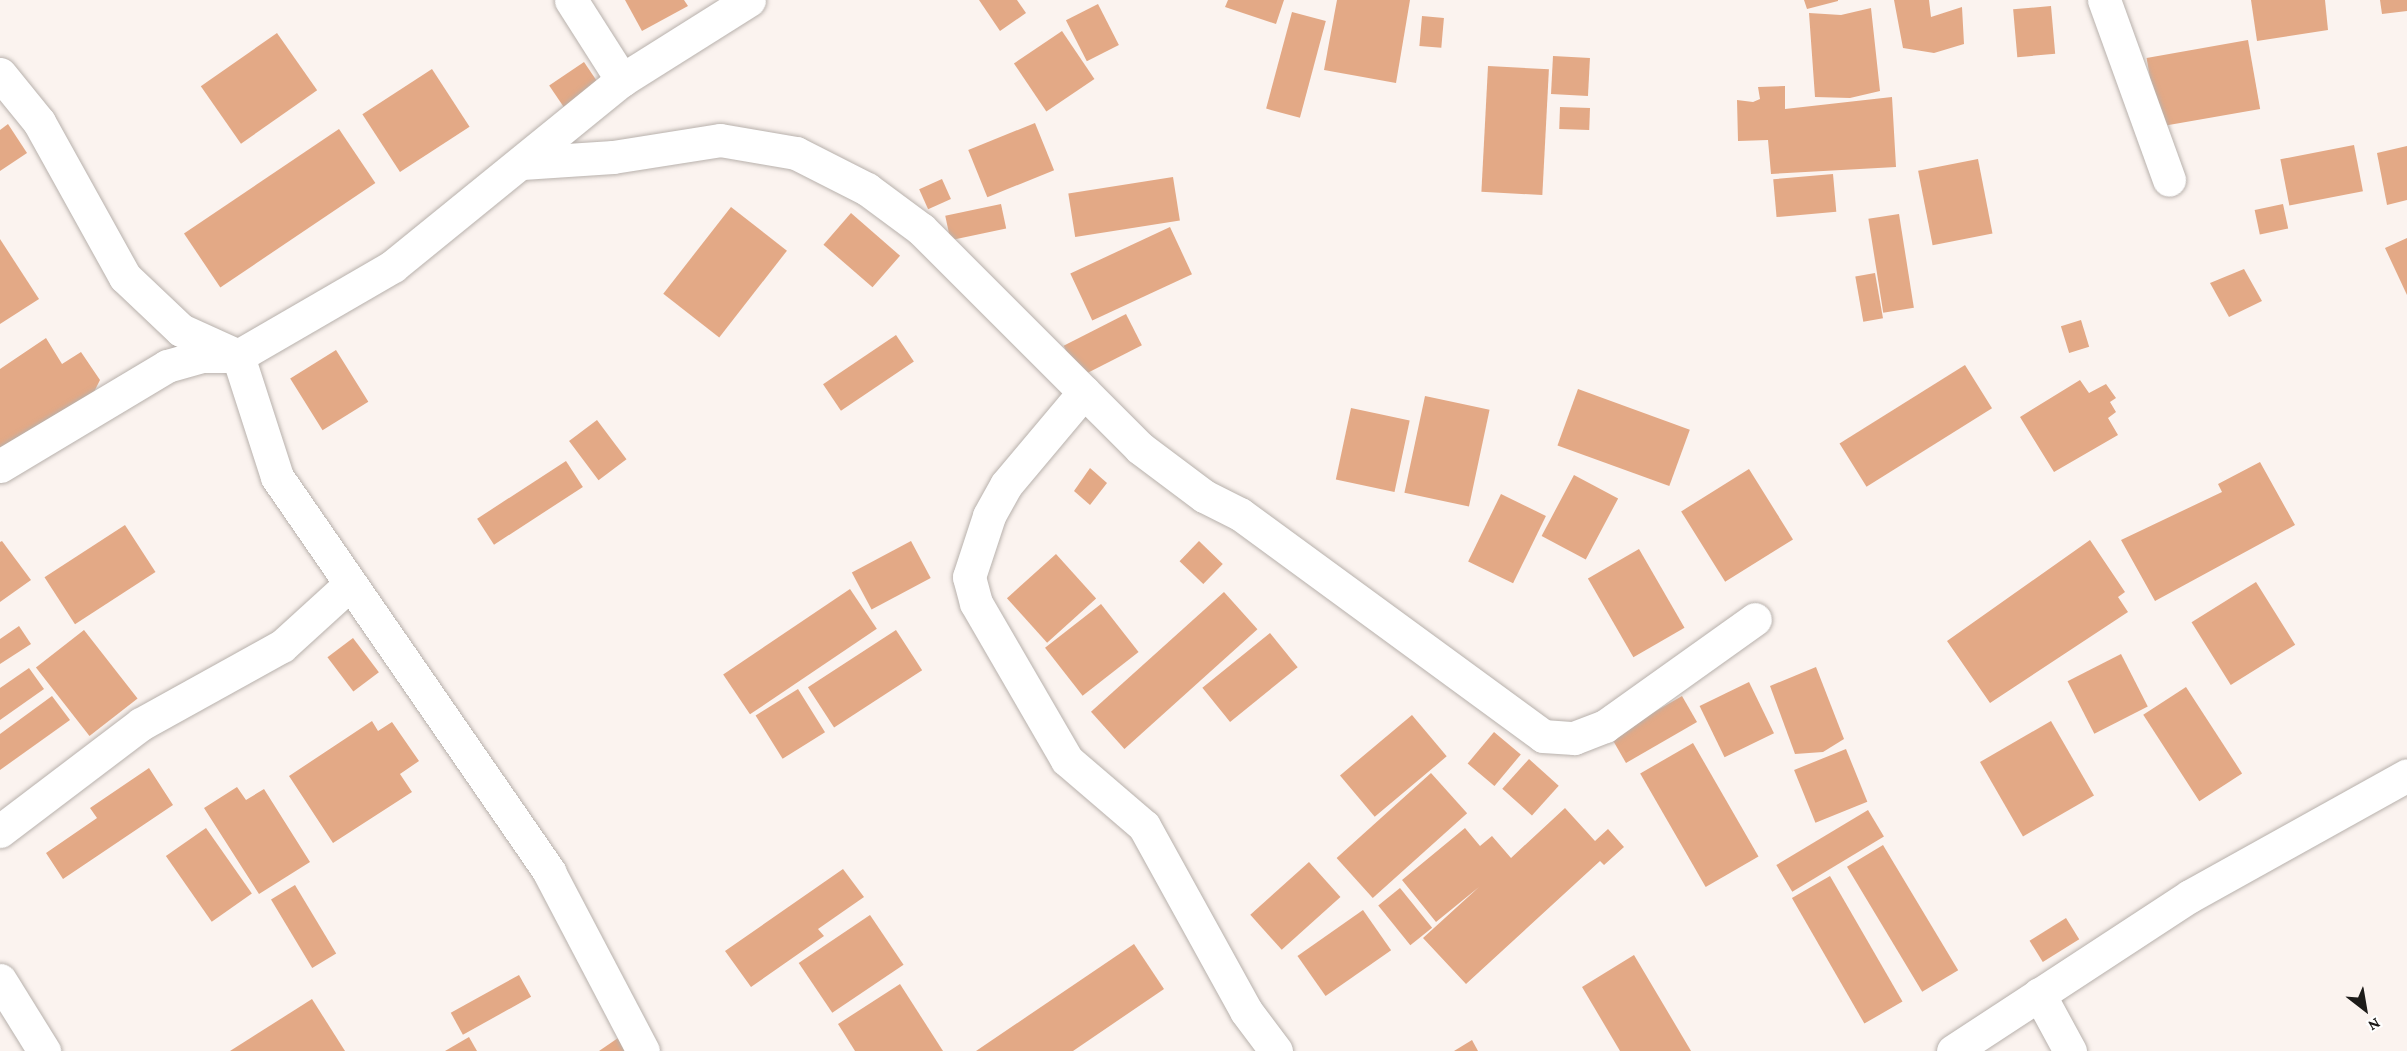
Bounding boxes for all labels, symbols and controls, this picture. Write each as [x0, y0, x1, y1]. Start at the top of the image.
north arrow [2335, 979, 2395, 1039]
text: N [2365, 1015, 2384, 1035]

